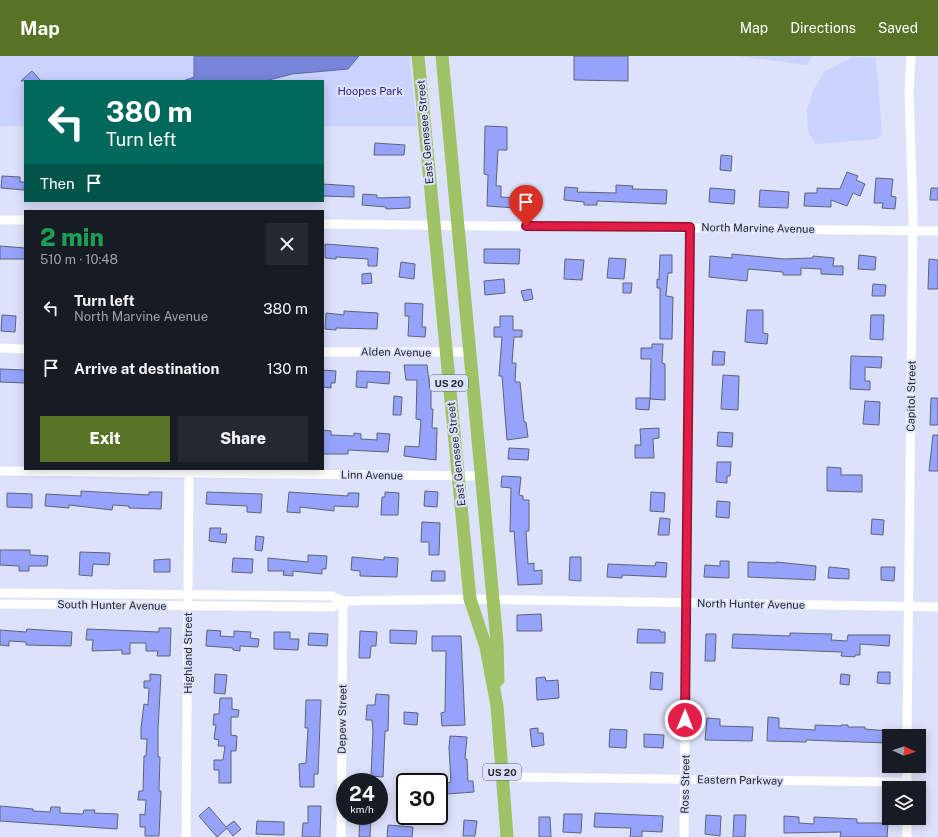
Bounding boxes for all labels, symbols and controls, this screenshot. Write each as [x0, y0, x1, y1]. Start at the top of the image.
text: Map [20, 17, 60, 39]
text: Map [740, 20, 768, 36]
text: Directions [790, 20, 856, 36]
text: Saved [878, 20, 918, 36]
street label: East Genesee Street [414, 79, 436, 185]
park label: Hoopes Park [337, 85, 403, 97]
text: 380 m [106, 95, 193, 128]
icon: left [40, 96, 92, 148]
text: Turn left [106, 129, 176, 150]
icon: arrive [83, 172, 105, 194]
text: Then [40, 175, 75, 192]
pin [509, 185, 543, 226]
icon: arrive [515, 191, 537, 213]
street label: North Marvine Avenue [701, 221, 815, 235]
text: 2 min [40, 223, 104, 251]
button: close [266, 223, 308, 265]
text: 510 m · 10:48 [40, 252, 118, 267]
text: Turn left [74, 292, 135, 309]
icon: left [40, 297, 62, 319]
text: 380 m [263, 300, 308, 317]
text: North Marvine Avenue [74, 309, 208, 324]
street label: Alden Avenue [361, 345, 431, 359]
icon: arrive [40, 357, 62, 379]
text: Arrive at destination [74, 360, 219, 377]
text: 130 m [267, 360, 308, 377]
street label: Capitol Street [904, 360, 918, 432]
road number: US 20 [430, 375, 468, 391]
street label: East Genesee Street [445, 401, 467, 507]
button: Exit [40, 416, 170, 462]
button: Share [178, 416, 308, 462]
street label: Linn Avenue [341, 468, 403, 482]
street label: North Hunter Avenue [697, 597, 805, 611]
street label: South Hunter Avenue [57, 598, 167, 612]
street label: Highland Street [182, 612, 194, 694]
street label: Depew Street [335, 684, 349, 754]
position arrow [664, 699, 706, 741]
north arrow [882, 729, 926, 773]
map controls [882, 729, 926, 825]
street label: Ross Street [678, 754, 692, 814]
road number: US 20 [483, 764, 521, 780]
speed limit sign: 30 [396, 773, 448, 825]
street label: Eastern Parkway [697, 773, 783, 787]
button: layers [882, 781, 926, 825]
text: 24 [349, 782, 375, 806]
text: km/h [350, 803, 374, 815]

